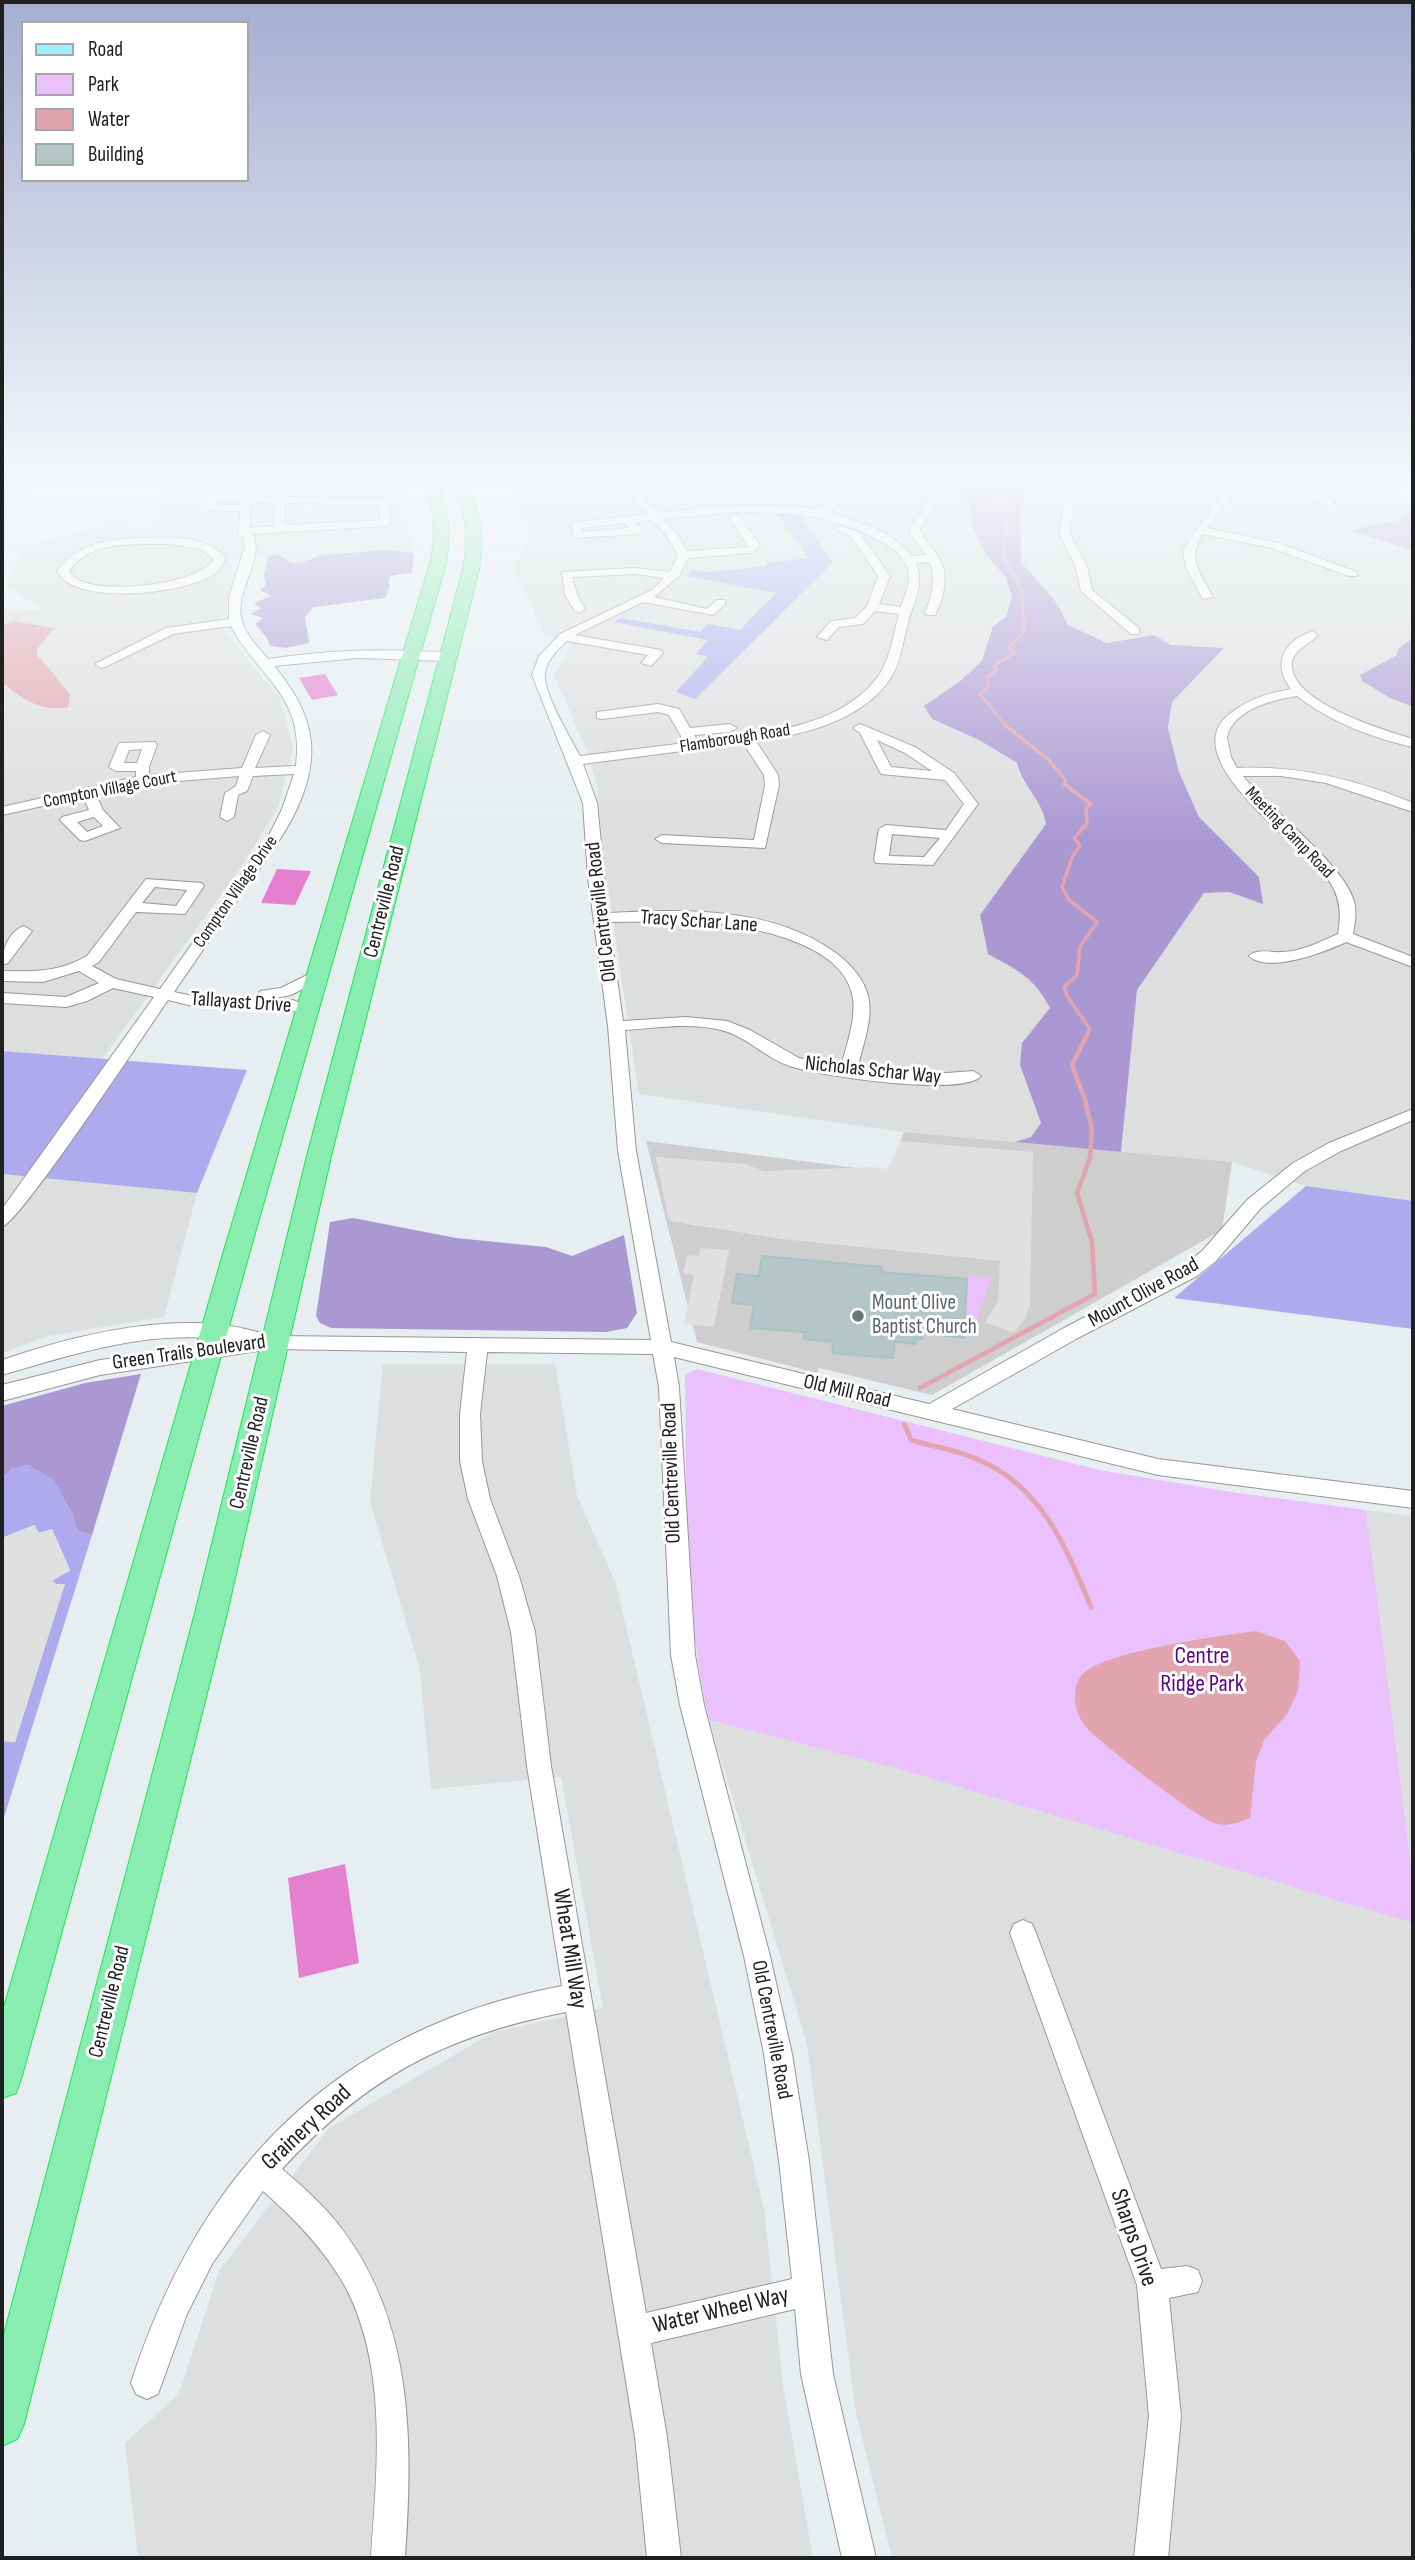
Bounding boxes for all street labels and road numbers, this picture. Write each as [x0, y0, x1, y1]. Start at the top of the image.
street label: Flamborough Road [678, 720, 792, 758]
street label: Compton Village Court [42, 767, 178, 813]
street label: Meeting Camp Road [1240, 783, 1338, 883]
street label: Compton Village Drive [189, 832, 283, 952]
street label: Old Centreville Road [581, 841, 623, 983]
street label: Centreville Road [359, 843, 411, 961]
street label: Tracy Schar Lane [639, 905, 759, 939]
street label: Tallayast Drive [190, 987, 292, 1019]
street label: Nicholas Schar Way [804, 1051, 942, 1091]
street label: Mount Olive Road [1084, 1252, 1204, 1334]
street label: Green Trails Boulevard [111, 1330, 267, 1376]
street label: Old Mill Road [801, 1370, 893, 1414]
street label: Centreville Road [225, 1394, 275, 1512]
street label: Old Centreville Road [657, 1402, 687, 1544]
street label: Wheat Mill Way [545, 1887, 593, 2011]
street label: Centreville Road [84, 1943, 136, 2061]
street label: Old Centreville Road [745, 1958, 797, 2102]
street label: Grainery Road [256, 2079, 358, 2177]
street label: Sharps Drive [1103, 2186, 1163, 2290]
street label: Water Wheel Way [650, 2281, 792, 2341]

